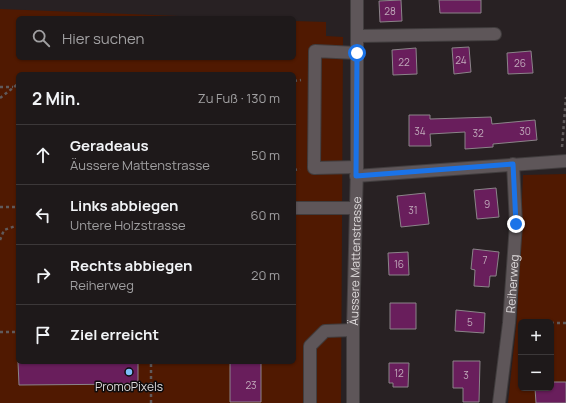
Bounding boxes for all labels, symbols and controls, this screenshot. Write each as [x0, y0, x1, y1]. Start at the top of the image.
house number: 28 [384, 4, 396, 18]
search box [16, 16, 296, 60]
icon: search [30, 27, 52, 49]
text: Hier suchen [62, 28, 144, 49]
route start [348, 44, 366, 62]
house number: 24 [455, 53, 467, 67]
house number: 22 [398, 55, 410, 69]
house number: 26 [514, 56, 526, 70]
text: 2 Min. [32, 87, 81, 110]
text: Zu Fuß · 130 m [198, 89, 280, 107]
house number: 34 [414, 124, 426, 138]
house number: 30 [519, 124, 531, 138]
house number: 32 [472, 126, 484, 140]
text: Geradeaus [70, 135, 149, 156]
icon: ahead [32, 144, 54, 166]
text: 50 m [251, 146, 280, 164]
text: Äussere Mattenstrasse [70, 156, 210, 174]
text: Links abbiegen [70, 195, 178, 216]
street label: Äussere Mattenstrasse [345, 196, 365, 326]
house number: 9 [484, 197, 490, 211]
house number: 31 [408, 203, 418, 217]
icon: left [32, 204, 54, 226]
text: 60 m [250, 206, 280, 224]
route end [507, 215, 525, 233]
text: Untere Holzstrasse [70, 216, 186, 234]
house number: 7 [482, 253, 488, 267]
street label: Reiherweg [501, 254, 522, 314]
text: Rechts abbiegen [70, 255, 192, 276]
house number: 16 [394, 257, 404, 271]
icon: right [32, 264, 54, 286]
text: 20 m [251, 266, 280, 284]
text: Reiherweg [70, 276, 134, 294]
house number: 5 [467, 315, 473, 329]
map controls [518, 319, 554, 391]
button: + [518, 319, 554, 355]
icon: arrive [32, 324, 54, 346]
text: Ziel erreicht [70, 324, 159, 345]
button: − [518, 355, 554, 391]
house number: 12 [394, 366, 404, 380]
marker: PromoPixels [124, 367, 134, 377]
house number: 3 [463, 368, 469, 382]
place label: PromoPixels [95, 378, 163, 395]
house number: 23 [245, 378, 257, 392]

